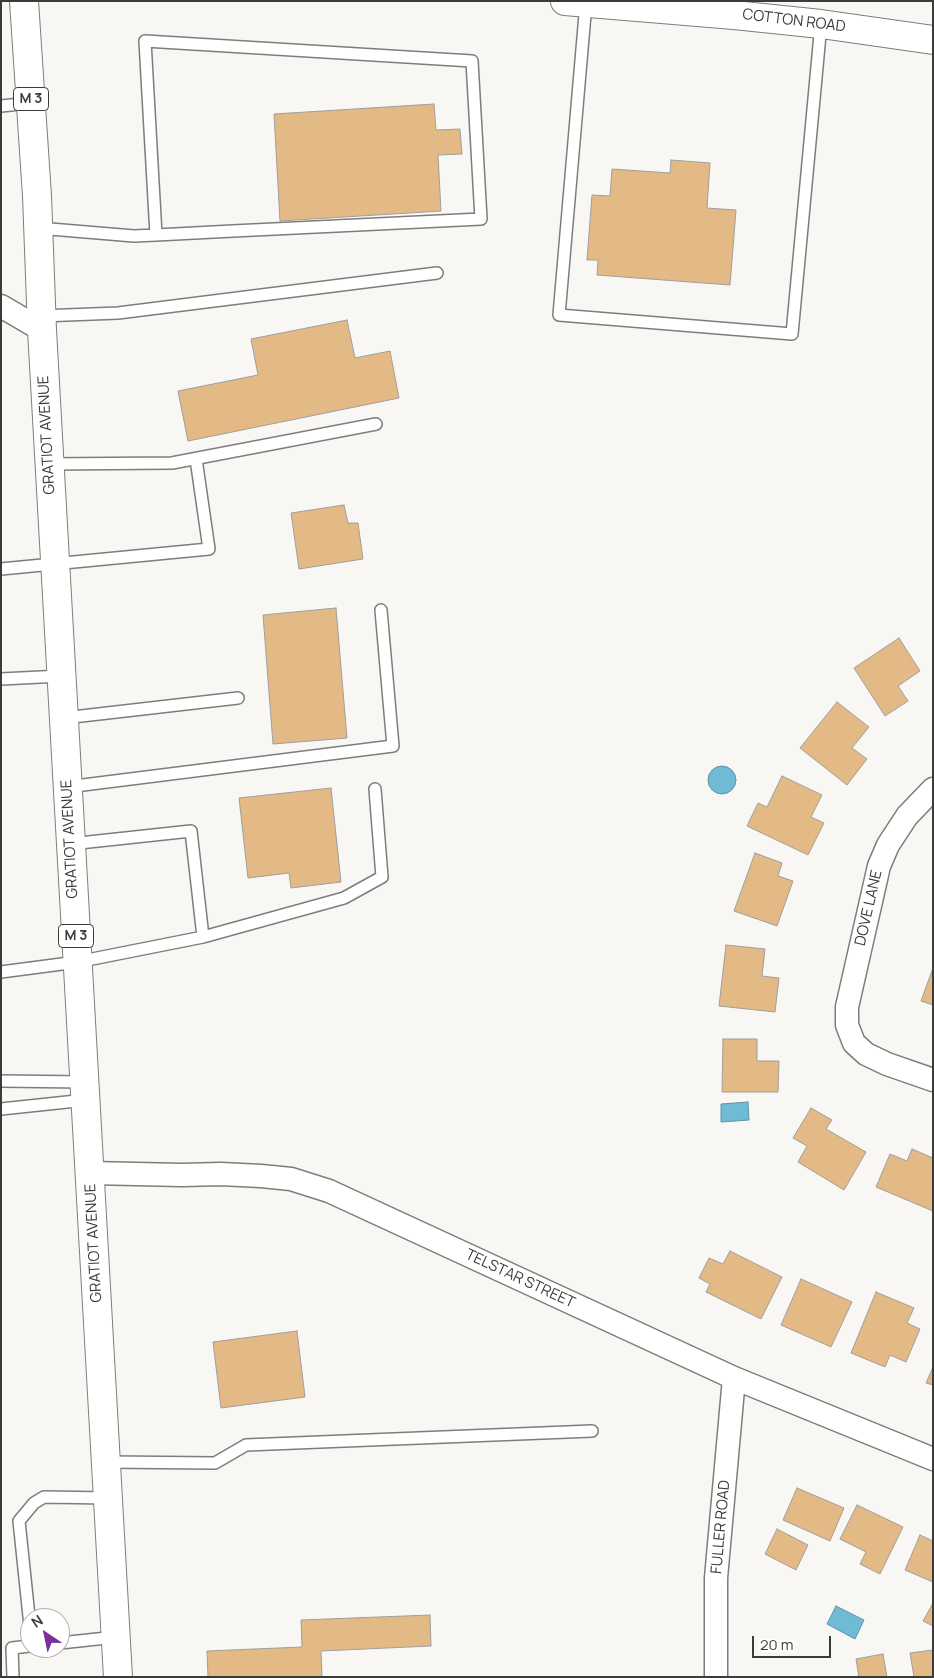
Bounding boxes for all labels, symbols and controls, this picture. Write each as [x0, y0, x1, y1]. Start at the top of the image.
street label: COTTON ROAD [741, 6, 847, 36]
road number: M 3 [14, 88, 48, 110]
street label: GRATIOT AVENUE [35, 375, 59, 495]
street label: GRATIOT AVENUE [58, 779, 82, 899]
street label: DOVE LANE [852, 868, 886, 948]
road number: M 3 [58, 924, 94, 948]
street label: GRATIOT AVENUE [82, 1183, 106, 1303]
street label: TELSTAR STREET [462, 1246, 578, 1312]
street label: FULLER ROAD [708, 1479, 734, 1575]
north arrow [20, 1608, 70, 1658]
text: N [27, 1610, 46, 1632]
scale bar [754, 1626, 833, 1658]
text: 20 m [760, 1634, 793, 1655]

